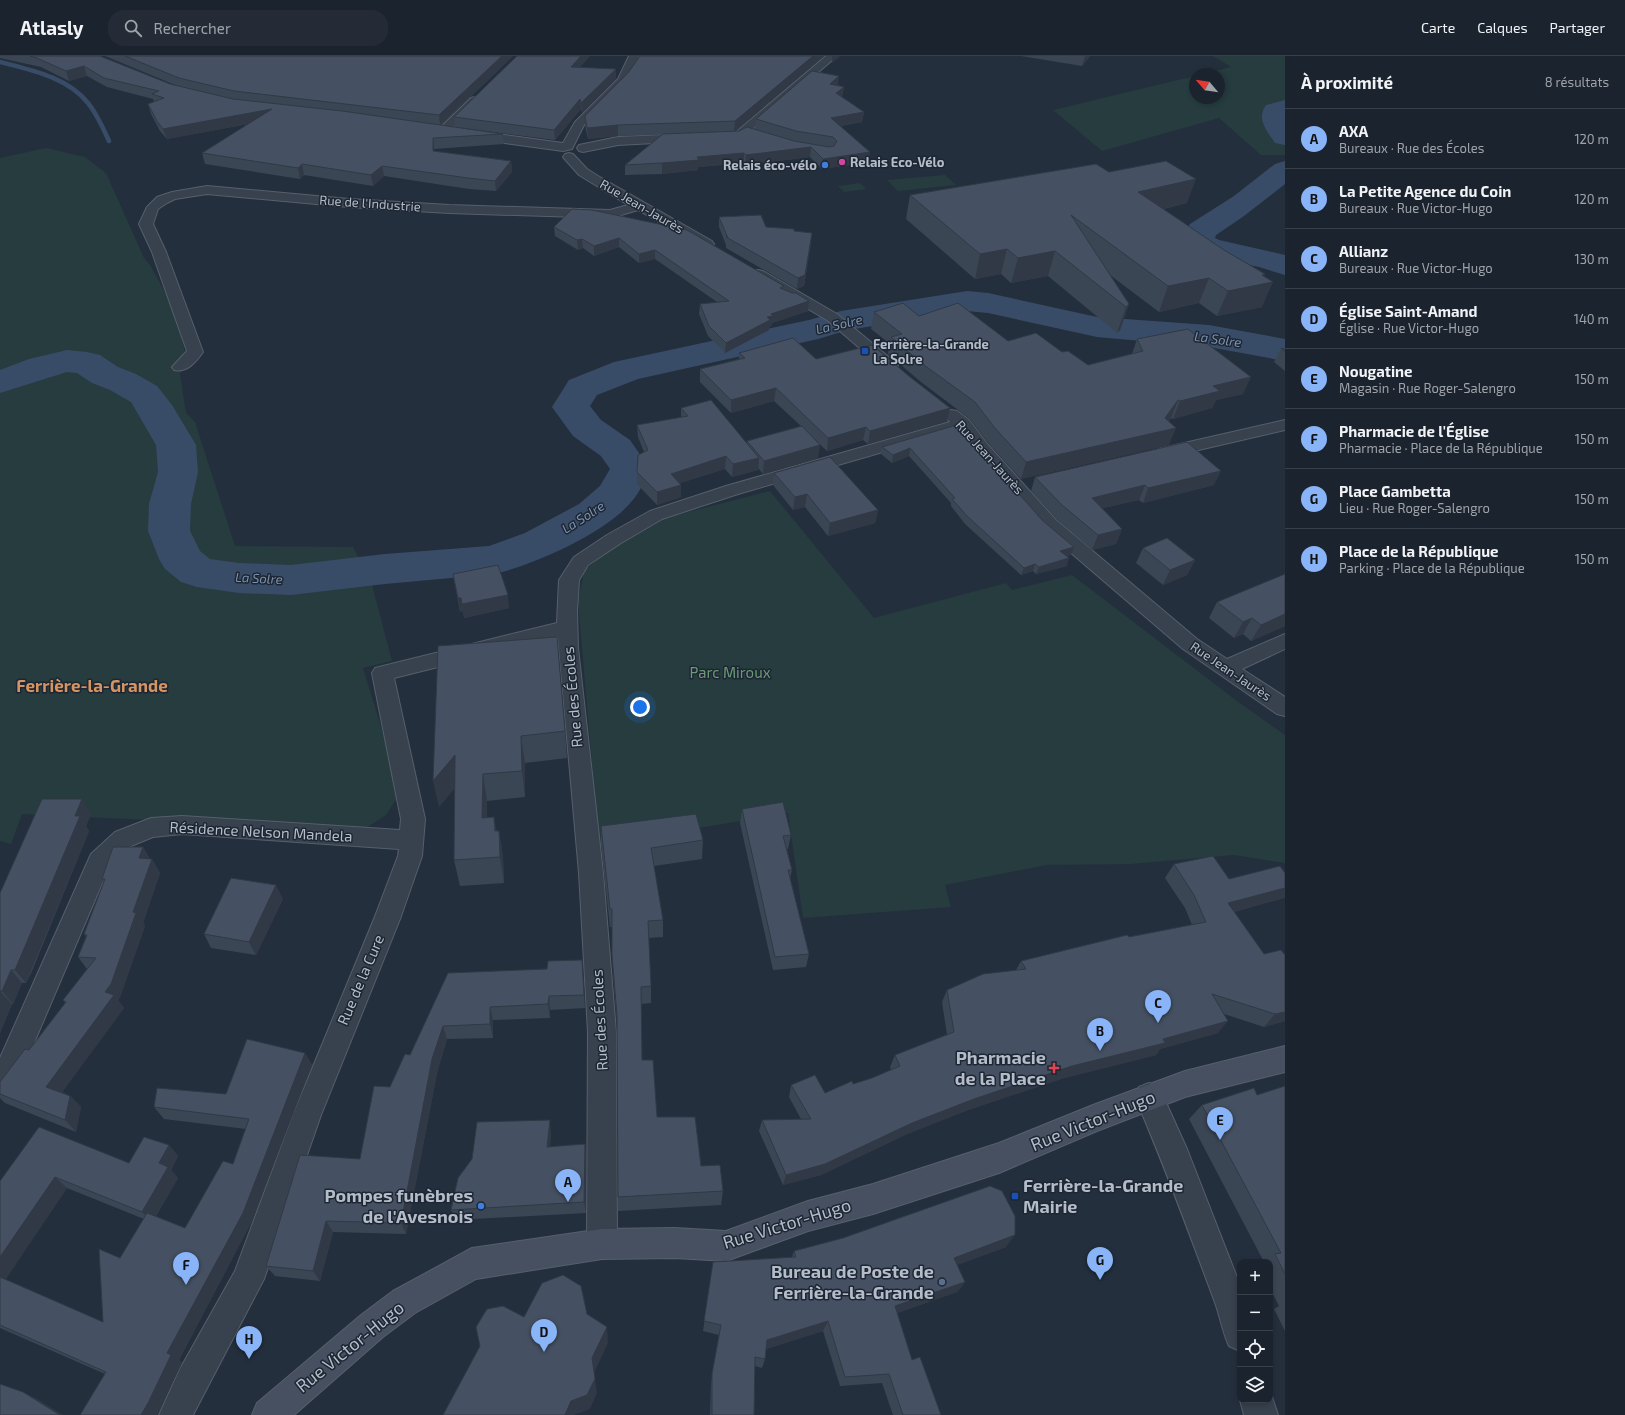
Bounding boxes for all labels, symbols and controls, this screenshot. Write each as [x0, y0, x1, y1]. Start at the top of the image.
search box [108, 10, 388, 46]
text: Atlasly [20, 16, 84, 39]
icon: search [122, 17, 144, 39]
text: Rechercher [154, 19, 231, 37]
text: Carte [1421, 19, 1455, 36]
text: Calques [1477, 19, 1528, 36]
text: Partager [1550, 19, 1605, 36]
north arrow [1189, 68, 1225, 104]
text: À proximité [1301, 72, 1393, 92]
text: 8 résultats [1545, 74, 1609, 90]
text: AXA [1339, 122, 1368, 140]
text: A [1310, 131, 1318, 147]
text: 120 m [1574, 131, 1609, 147]
text: Bureaux · Rue des Écoles [1339, 140, 1484, 156]
place label: Relais Eco-Vélo [850, 154, 945, 170]
place label: Relais éco-vélo [723, 157, 817, 173]
marker: Relais Eco-Vélo [837, 157, 847, 167]
marker: Relais éco-vélo [820, 160, 830, 170]
street label: Rue Jean-Jaurès [597, 176, 687, 236]
text: La Petite Agence du Coin [1339, 182, 1511, 200]
street label: Rue de l'Industrie [319, 191, 421, 215]
text: B [1310, 191, 1318, 207]
text: 120 m [1574, 191, 1609, 207]
text: Bureaux · Rue Victor-Hugo [1339, 200, 1493, 216]
text: Allianz [1339, 242, 1388, 260]
text: C [1310, 251, 1318, 267]
text: 130 m [1574, 251, 1609, 267]
text: Bureaux · Rue Victor-Hugo [1339, 260, 1493, 276]
text: Église Saint-Amand [1339, 302, 1477, 320]
water label: La Solre [814, 311, 864, 337]
text: D [1310, 311, 1318, 327]
text: 140 m [1574, 311, 1609, 327]
text: Église · Rue Victor-Hugo [1339, 320, 1479, 336]
water label: La Solre [1193, 328, 1243, 350]
place label: Ferrière-la-Grande La Solre [873, 336, 989, 367]
marker: Ferrière-la-Grande La Solre [860, 346, 870, 356]
text: Nougatine [1339, 362, 1413, 380]
text: E [1310, 371, 1318, 387]
text: 150 m [1575, 371, 1609, 387]
text: Magasin · Rue Roger-Salengro [1339, 380, 1516, 396]
street label: Rue Jean-Jaurès [953, 417, 1027, 497]
text: Pharmacie de l'Église [1339, 422, 1489, 440]
text: F [1310, 431, 1318, 447]
text: 150 m [1575, 431, 1609, 447]
text: Pharmacie · Place de la République [1339, 440, 1543, 456]
text: Place Gambetta [1339, 482, 1451, 500]
text: G [1310, 491, 1318, 507]
text: 150 m [1575, 491, 1609, 507]
water label: La Solre [559, 497, 607, 537]
text: Lieu · Rue Roger-Salengro [1339, 500, 1490, 516]
text: Place de la République [1339, 542, 1499, 560]
text: H [1310, 551, 1318, 567]
text: 150 m [1575, 551, 1609, 567]
text: Parking · Place de la République [1339, 560, 1525, 576]
water label: La Solre [235, 569, 283, 587]
street label: Rue Jean-Jaurès [1188, 638, 1274, 704]
street label: Rue des Écoles [559, 646, 585, 748]
park label: Parc Miroux [689, 663, 771, 681]
district label: Ferrière-la-Grande [16, 675, 168, 695]
your location [630, 697, 650, 717]
street label: Résidence Nelson Mandela [169, 817, 353, 845]
street label: Rue de la Cure [333, 932, 387, 1027]
street label: Rue des Écoles [587, 969, 611, 1071]
pin: C [1145, 990, 1171, 1023]
pin: B [1087, 1018, 1113, 1051]
place label: Pharmacie de la Place [955, 1046, 1046, 1089]
marker: Pharmacie de la Place [1049, 1063, 1059, 1073]
street label: Rue Victor-Hugo [1027, 1085, 1158, 1155]
pin: E [1207, 1107, 1233, 1140]
pin: A [555, 1169, 581, 1202]
place label: Ferrière-la-Grande Mairie [1023, 1174, 1183, 1217]
place label: Pompes funèbres de l'Avesnois [324, 1184, 473, 1227]
marker: Ferrière-la-Grande Mairie [1010, 1191, 1020, 1201]
street label: Rue Victor-Hugo [720, 1193, 853, 1253]
marker: Pompes funèbres de l'Avesnois [476, 1201, 486, 1211]
pin: G [1087, 1247, 1113, 1280]
pin: F [173, 1252, 199, 1285]
map controls [1237, 1259, 1273, 1403]
button: + [1237, 1259, 1273, 1295]
place label: Bureau de Poste de Ferrière-la-Grande [771, 1260, 934, 1303]
marker: Bureau de Poste de Ferrière-la-Grande [937, 1277, 947, 1287]
button: − [1237, 1295, 1273, 1331]
street label: Rue Victor-Hugo [291, 1296, 408, 1397]
pin: D [531, 1319, 557, 1352]
pin: H [236, 1326, 262, 1359]
button: locate [1237, 1331, 1273, 1367]
button: layers [1237, 1367, 1273, 1403]

